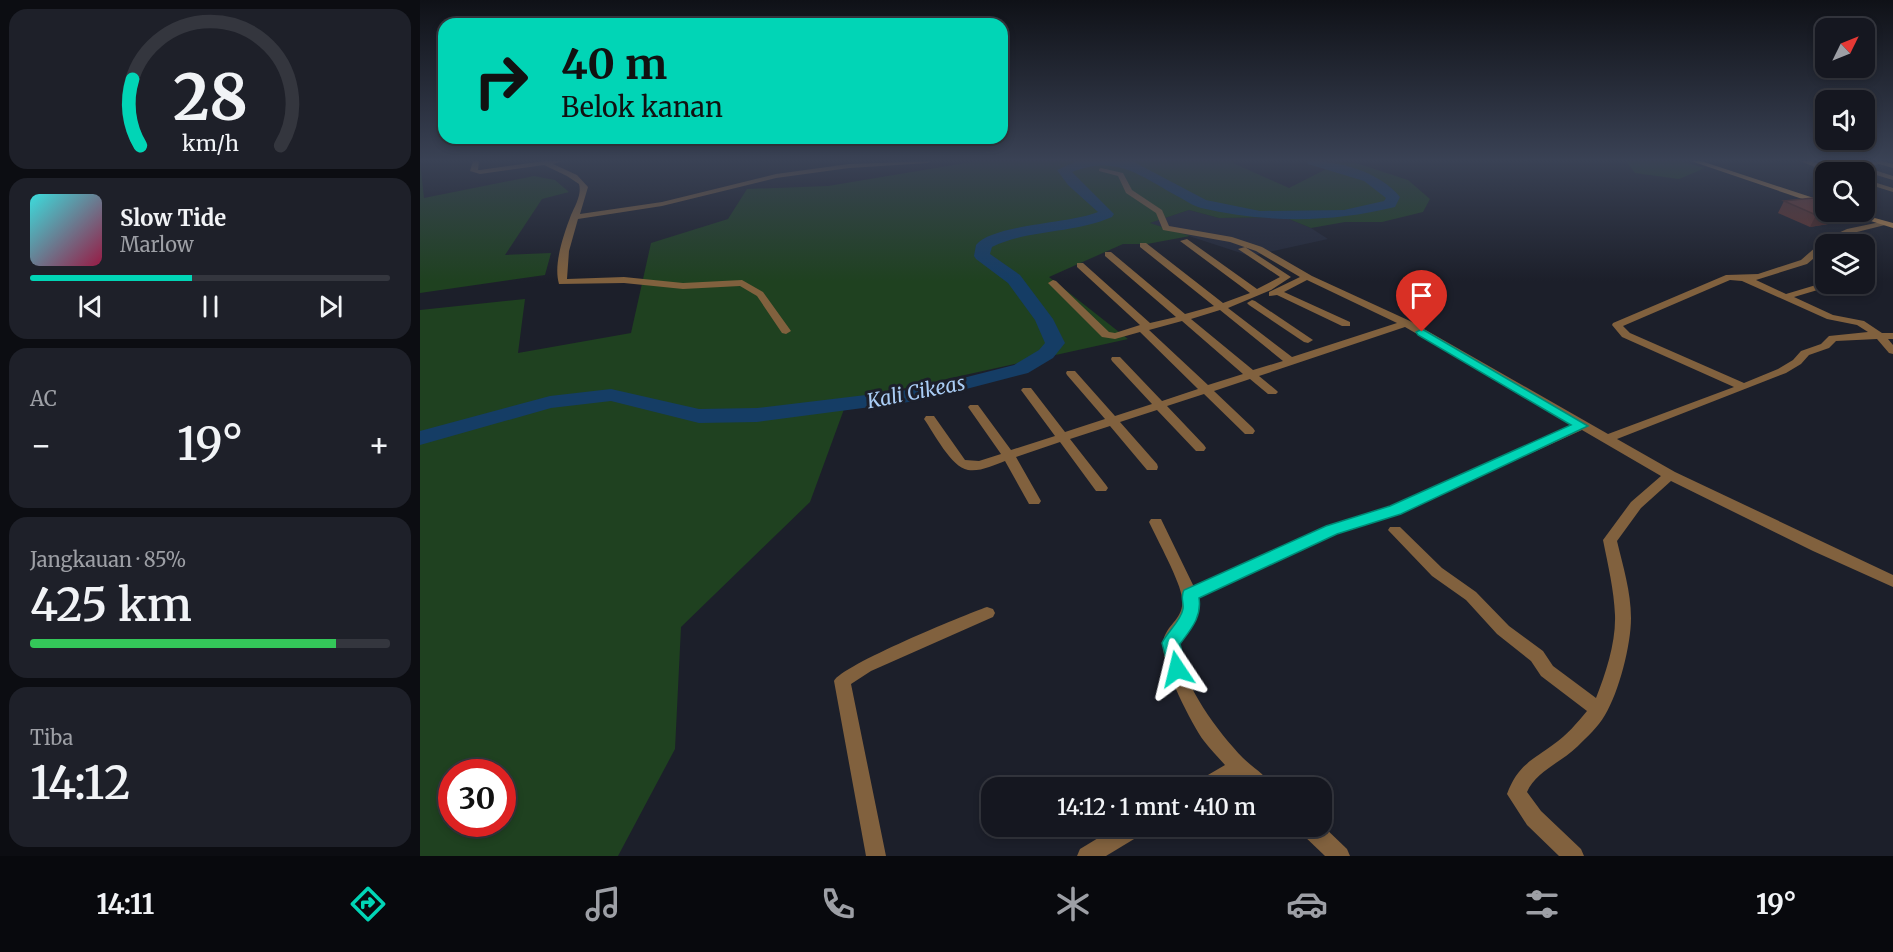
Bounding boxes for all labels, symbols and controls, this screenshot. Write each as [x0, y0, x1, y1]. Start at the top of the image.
north arrow [1815, 18, 1875, 78]
map controls [1815, 18, 1875, 294]
text: 40 m [561, 38, 667, 90]
icon: right [462, 42, 540, 120]
text: 28 [173, 59, 247, 137]
text: Belok kanan [561, 90, 723, 124]
button: sound [1815, 90, 1875, 150]
text: km/h [182, 131, 238, 158]
button: search [1815, 162, 1875, 222]
text: Slow Tide [120, 204, 226, 232]
text: Marlow [120, 232, 194, 257]
button: layers [1815, 234, 1875, 294]
pin [1396, 270, 1447, 332]
icon: arrive [1405, 279, 1438, 312]
icon: previous [74, 290, 107, 323]
icon: pause [194, 290, 227, 323]
icon: next [314, 290, 347, 323]
water label: Kali Cikeas [864, 370, 967, 413]
text: AC [30, 386, 57, 411]
text: 19° [177, 416, 243, 472]
text: − [30, 425, 52, 466]
text: + [368, 425, 390, 466]
text: Jangkauan · 85% [30, 547, 186, 572]
text: 425 km [30, 577, 192, 633]
position arrow [1145, 637, 1209, 701]
text: Tiba [30, 725, 73, 750]
text: 14:12 [30, 755, 131, 811]
speed limit sign: 30 [438, 759, 516, 837]
text: 14:12 · 1 mnt · 410 m [1057, 793, 1256, 821]
icon: directions [347, 883, 389, 925]
icon: music [582, 883, 624, 925]
icon: phone [817, 883, 859, 925]
icon: climate [1052, 883, 1094, 925]
icon: car [1286, 883, 1328, 925]
icon: filters [1521, 883, 1563, 925]
text: 14:11 [96, 887, 154, 921]
text: 19° [1756, 887, 1797, 921]

